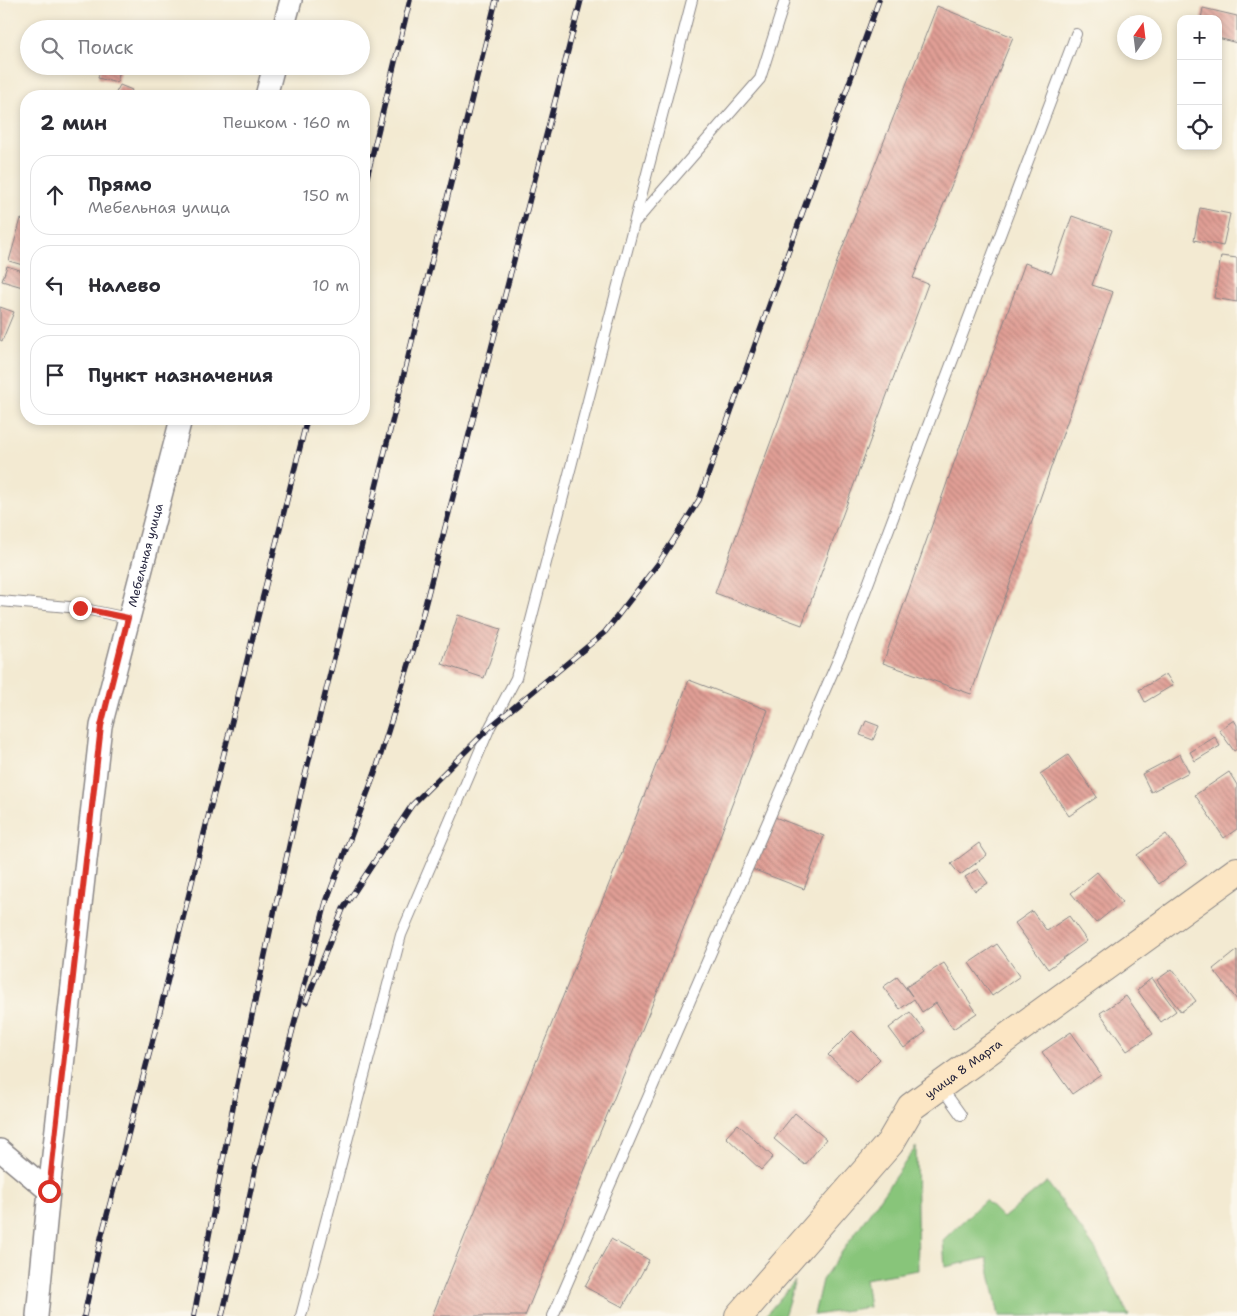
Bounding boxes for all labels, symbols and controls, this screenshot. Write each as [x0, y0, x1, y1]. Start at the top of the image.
north arrow [1117, 15, 1162, 60]
map controls [1177, 15, 1222, 150]
button: + [1177, 15, 1222, 60]
search box [20, 20, 370, 75]
icon: search [38, 34, 66, 62]
text: Поиск [78, 35, 133, 60]
button: − [1177, 60, 1222, 105]
button: locate [1177, 105, 1222, 150]
text: 2 мин [40, 109, 107, 137]
text: Пешком · 160 m [223, 112, 350, 133]
text: Прямо [88, 172, 152, 197]
icon: ahead [41, 181, 69, 209]
text: 150 m [302, 185, 349, 206]
text: Мебельная улица [88, 197, 230, 218]
icon: left [41, 271, 69, 299]
text: Налево [88, 273, 161, 298]
text: 10 m [312, 275, 349, 296]
icon: arrive [41, 361, 69, 389]
text: Пункт назначения [88, 363, 273, 388]
street label: Мебельная улица [124, 501, 167, 609]
route end [69, 597, 92, 620]
street label: улица 8 Марта [922, 1035, 1006, 1102]
route start [38, 1180, 61, 1203]

